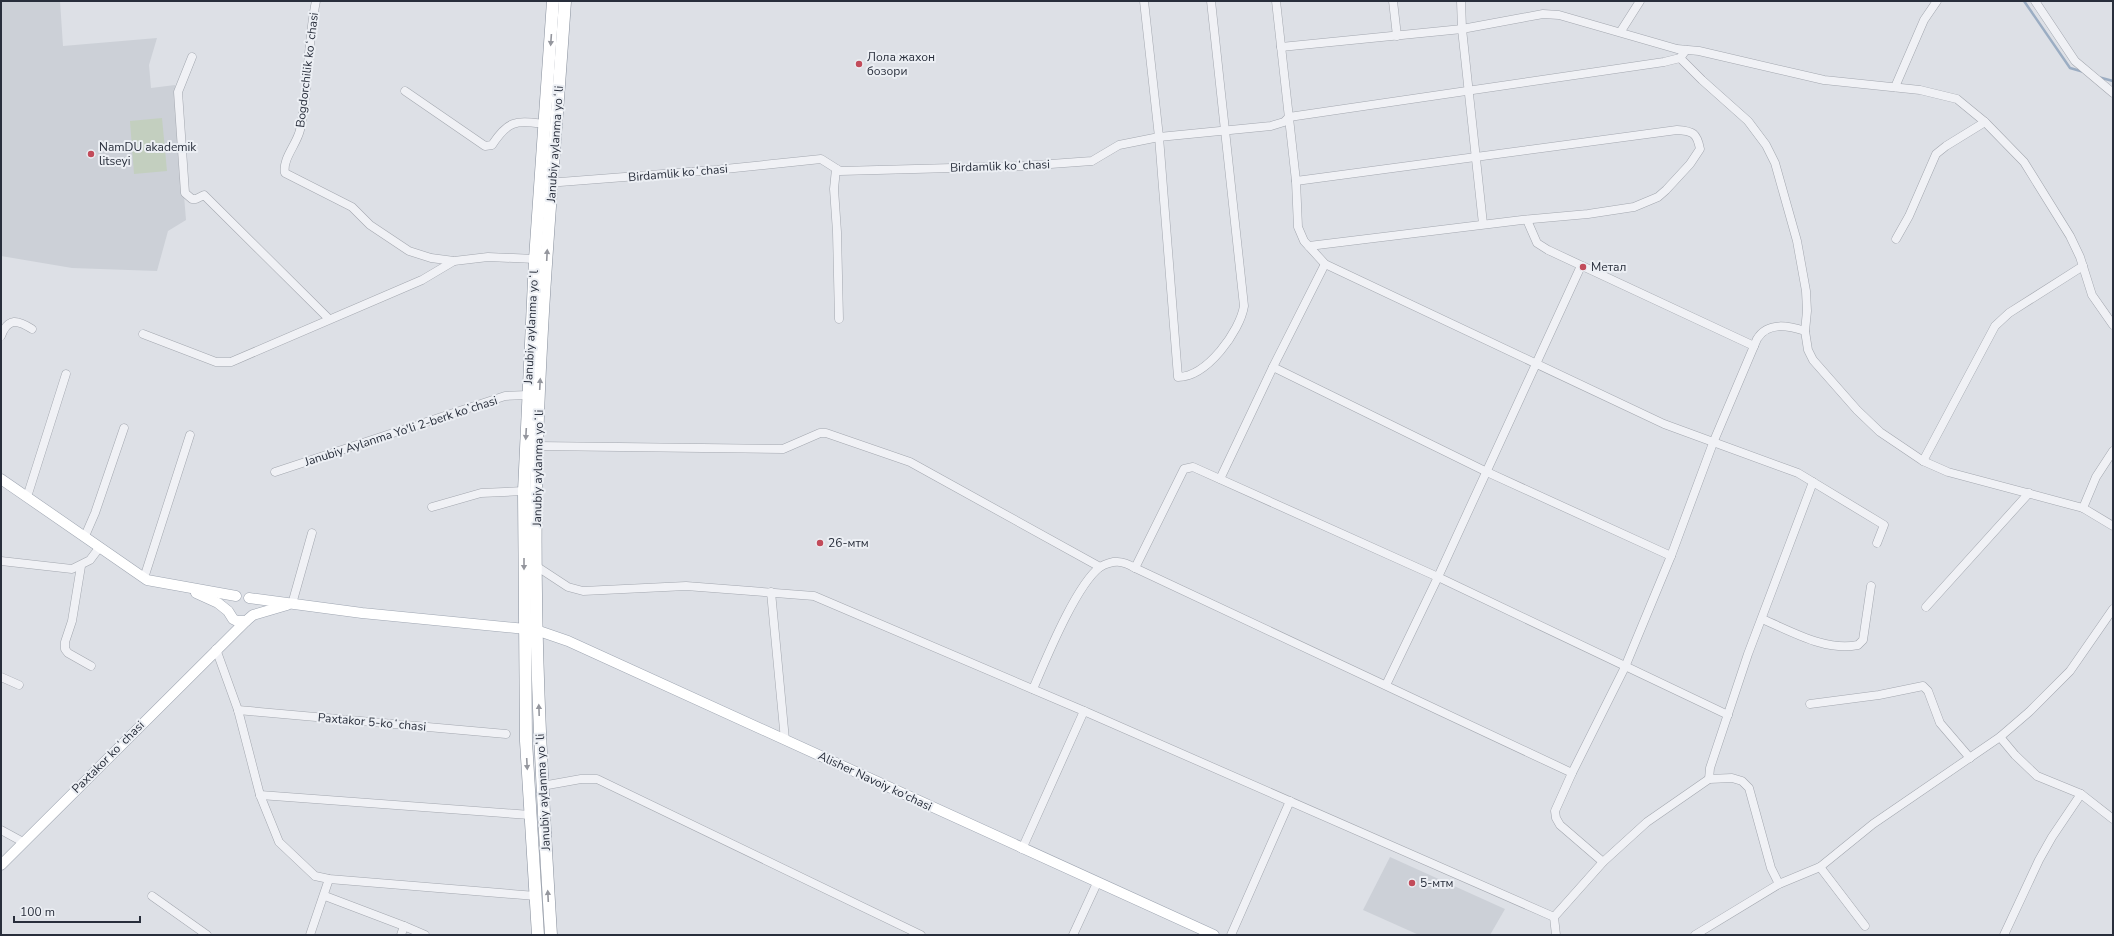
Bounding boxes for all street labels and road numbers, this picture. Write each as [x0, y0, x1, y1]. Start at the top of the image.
street label: Bogdorchilik koʻchasi [292, 11, 322, 129]
street label: Janubiy aylanma yoʻli [543, 85, 567, 204]
street label: Birdamlik koʻchasi [950, 156, 1050, 176]
street label: Birdamlik koʻchasi [628, 161, 728, 185]
street label: Janubiy aylanma yoʻl [520, 269, 542, 385]
street label: Janubiy Аylanma Yo'li 2-berk koʼchasi [302, 392, 499, 470]
street label: Janubiy aylanma yoʻli [529, 409, 547, 528]
street label: Paxtakor 5-koʻchasi [317, 709, 427, 735]
street label: Paxtakor koʻchasi [68, 717, 148, 797]
street label: Janubiy aylanma yoʻli [532, 733, 554, 852]
street label: Alisher Navoiy ko'chasi [815, 748, 935, 814]

